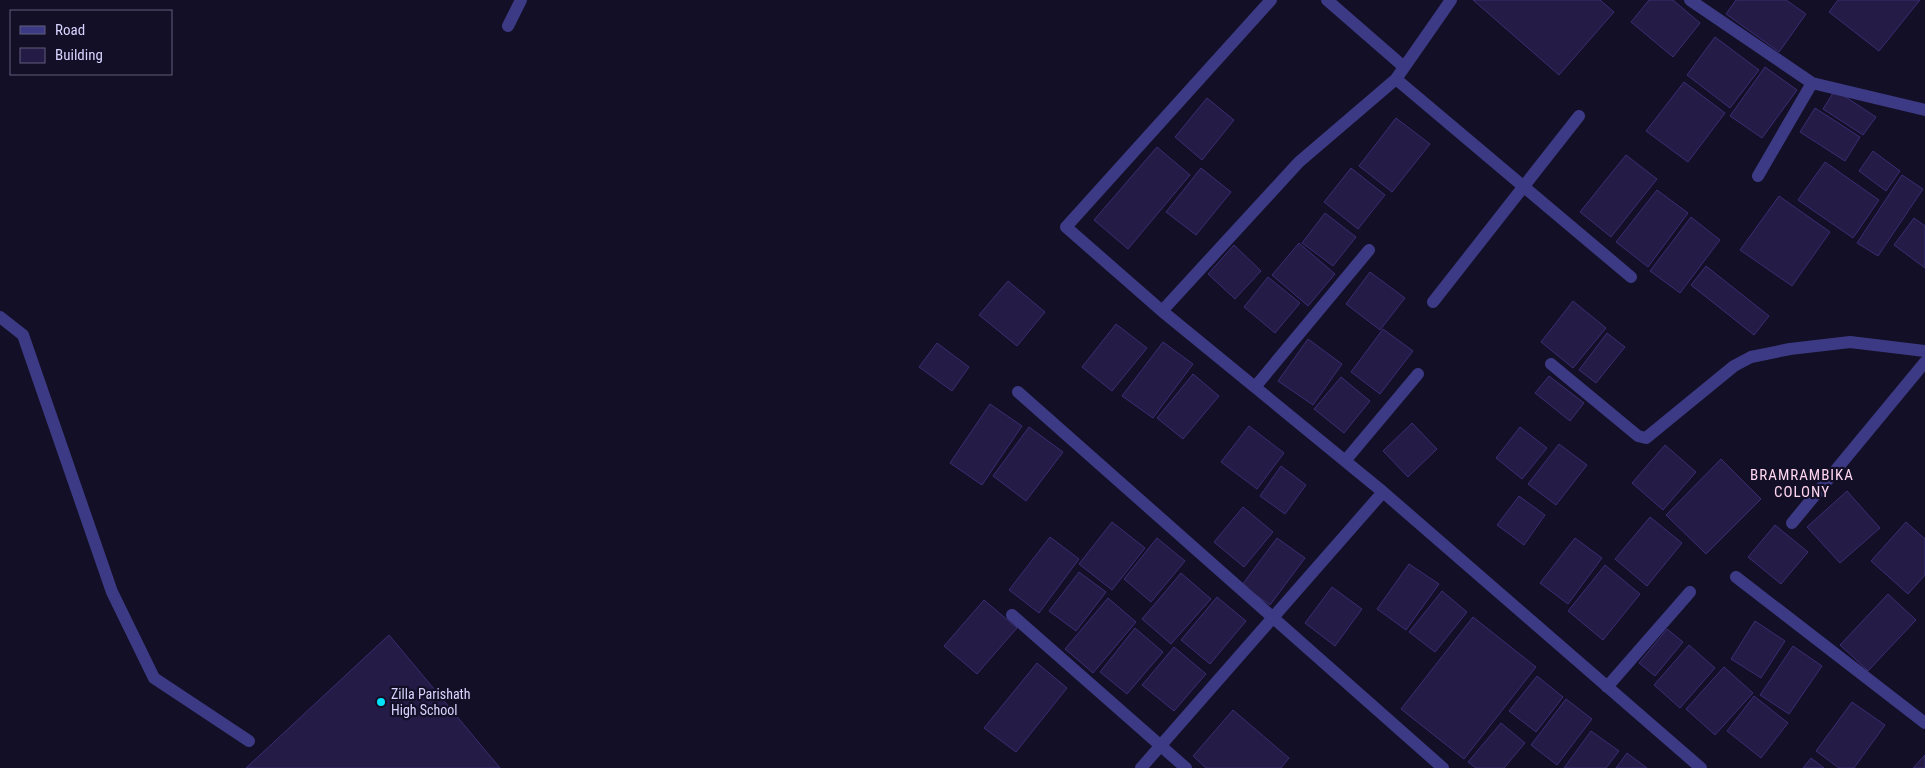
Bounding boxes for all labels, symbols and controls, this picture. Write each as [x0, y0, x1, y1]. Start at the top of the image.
legend [10, 10, 172, 75]
text: Road [55, 21, 85, 39]
text: Building [55, 46, 103, 64]
district label: BRAMRAMBIKA COLONY [1750, 466, 1854, 501]
place label: Zilla Parishath High School [391, 686, 471, 718]
marker: Zilla Parishath High School [375, 696, 387, 708]

